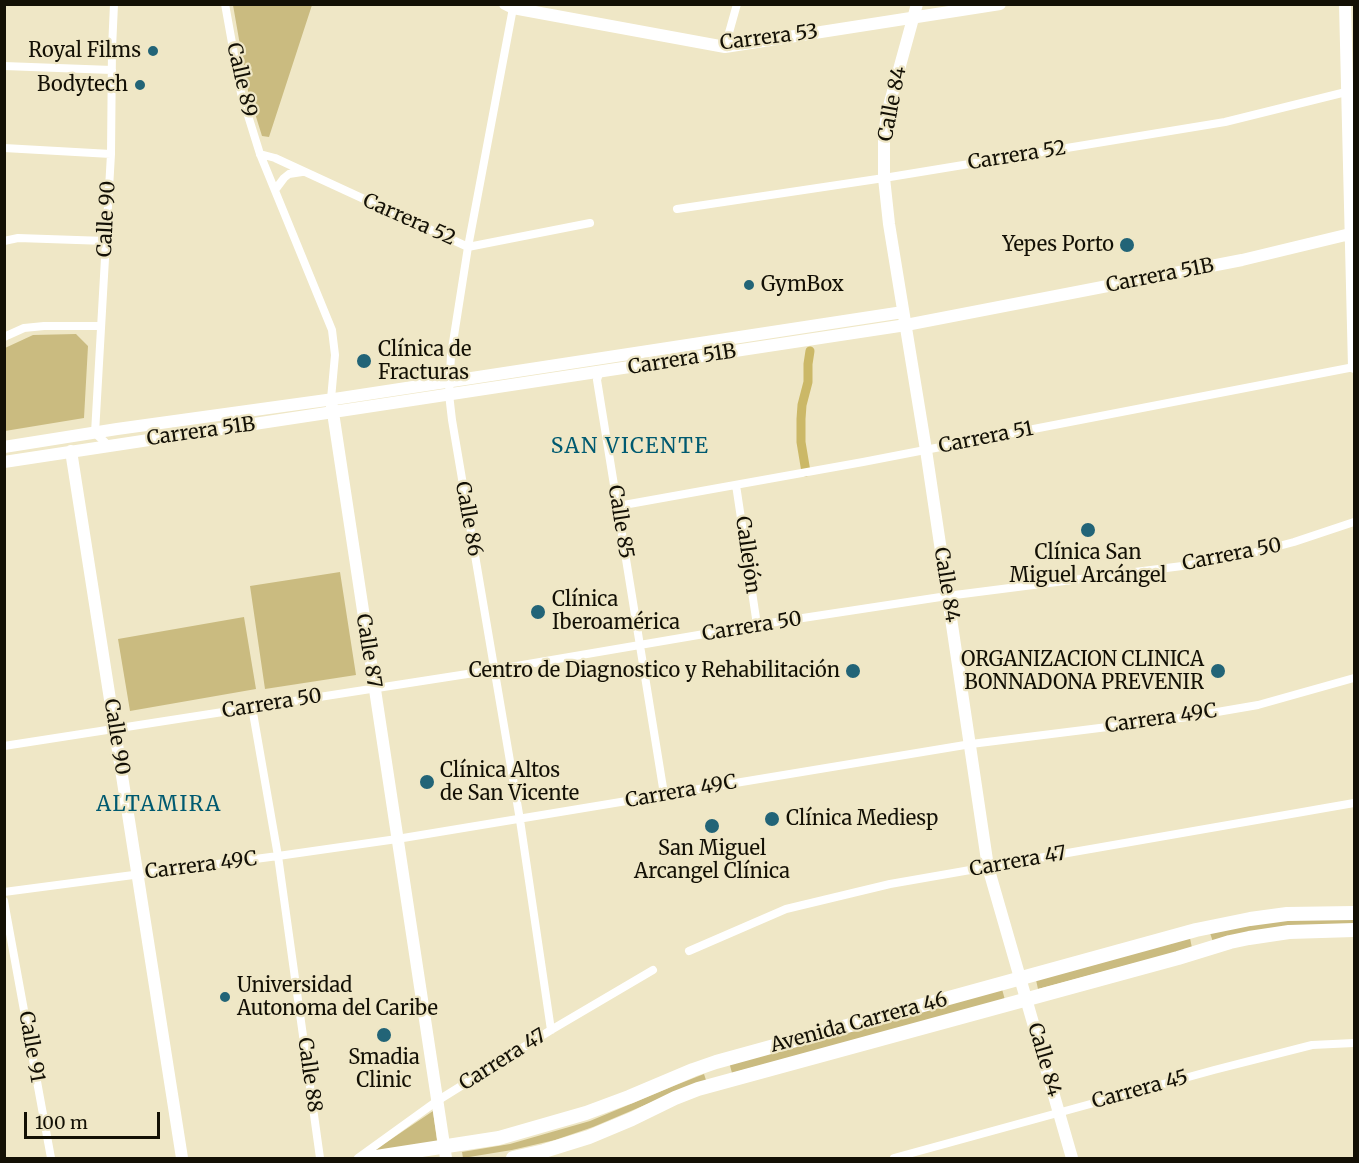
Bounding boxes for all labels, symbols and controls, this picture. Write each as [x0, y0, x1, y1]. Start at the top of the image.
street label: Carrera 53 [719, 20, 819, 56]
place label: Royal Films [28, 39, 141, 63]
street label: Calle 89 [221, 41, 261, 119]
marker: Royal Films [146, 44, 160, 58]
street label: Calle 84 [874, 65, 912, 143]
place label: Bodytech [37, 73, 128, 97]
marker: Bodytech [133, 78, 147, 92]
street label: Carrera 52 [966, 136, 1068, 176]
street label: Calle 90 [93, 180, 121, 258]
street label: Carrera 52 [359, 189, 459, 251]
place label: Yepes Porto [1002, 233, 1114, 257]
marker: Yepes Porto [1118, 236, 1136, 254]
street label: Carrera 51B [1104, 254, 1216, 298]
place label: GymBox [761, 273, 844, 297]
marker: GymBox [742, 278, 756, 292]
place label: Clínica de Fracturas [378, 338, 472, 385]
street label: Carrera 51B [626, 340, 738, 380]
marker: Clínica de Fracturas [355, 352, 373, 370]
street label: Carrera 51B [145, 413, 257, 451]
street label: Carrera 51 [937, 417, 1035, 459]
district label: SAN VICENTE [551, 434, 709, 460]
street label: Calle 86 [450, 480, 486, 558]
street label: Calle 85 [602, 483, 638, 561]
street label: Callejón [730, 515, 764, 595]
marker: Clínica San Miguel Arcángel [1079, 521, 1097, 539]
street label: Carrera 50 [1180, 534, 1284, 576]
place label: Clínica San Miguel Arcángel [1010, 541, 1166, 588]
street label: Calle 84 [928, 546, 964, 624]
place label: Clínica Iberoamérica [552, 588, 680, 635]
marker: Clínica Iberoamérica [529, 603, 547, 621]
street label: Carrera 50 [701, 607, 803, 647]
street label: Calle 87 [350, 612, 386, 690]
place label: ORGANIZACION CLINICA BONNADONA PREVENIR [961, 648, 1204, 695]
place label: Centro de Diagnostico y Rehabilitación [469, 659, 840, 683]
marker: Centro de Diagnostico y Rehabilitación [844, 662, 862, 680]
marker: ORGANIZACION CLINICA BONNADONA PREVENIR [1209, 662, 1227, 680]
street label: Carrera 50 [221, 684, 323, 724]
street label: Calle 90 [98, 697, 134, 777]
street label: Carrera 49C [1103, 699, 1219, 739]
place label: Clínica Altos de San Vicente [440, 759, 579, 806]
street label: Carrera 49C [623, 770, 739, 814]
marker: Clínica Altos de San Vicente [418, 773, 436, 791]
district label: ALTAMIRA [96, 792, 222, 818]
place label: Clínica Mediesp [786, 807, 938, 831]
marker: Clínica Mediesp [763, 810, 781, 828]
marker: San Miguel Arcangel Clínica [703, 817, 721, 835]
place label: San Miguel Arcangel Clínica [634, 837, 790, 884]
street label: Carrera 47 [968, 842, 1068, 882]
street label: Carrera 49C [144, 847, 258, 885]
place label: Universidad Autonoma del Caribe [237, 974, 438, 1021]
street label: Avenida Carrera 46 [768, 988, 950, 1058]
marker: Universidad Autonoma del Caribe [218, 990, 232, 1004]
street label: Calle 91 [13, 1009, 49, 1085]
street label: Calle 84 [1022, 1020, 1066, 1100]
street label: Carrera 47 [455, 1024, 551, 1096]
marker: Smadia Clinic [375, 1026, 393, 1044]
street label: Calle 88 [292, 1036, 326, 1114]
place label: Smadia Clinic [348, 1046, 420, 1093]
street label: Carrera 45 [1089, 1066, 1191, 1114]
scale bar [27, 1100, 164, 1138]
text: 100 m [35, 1111, 88, 1134]

